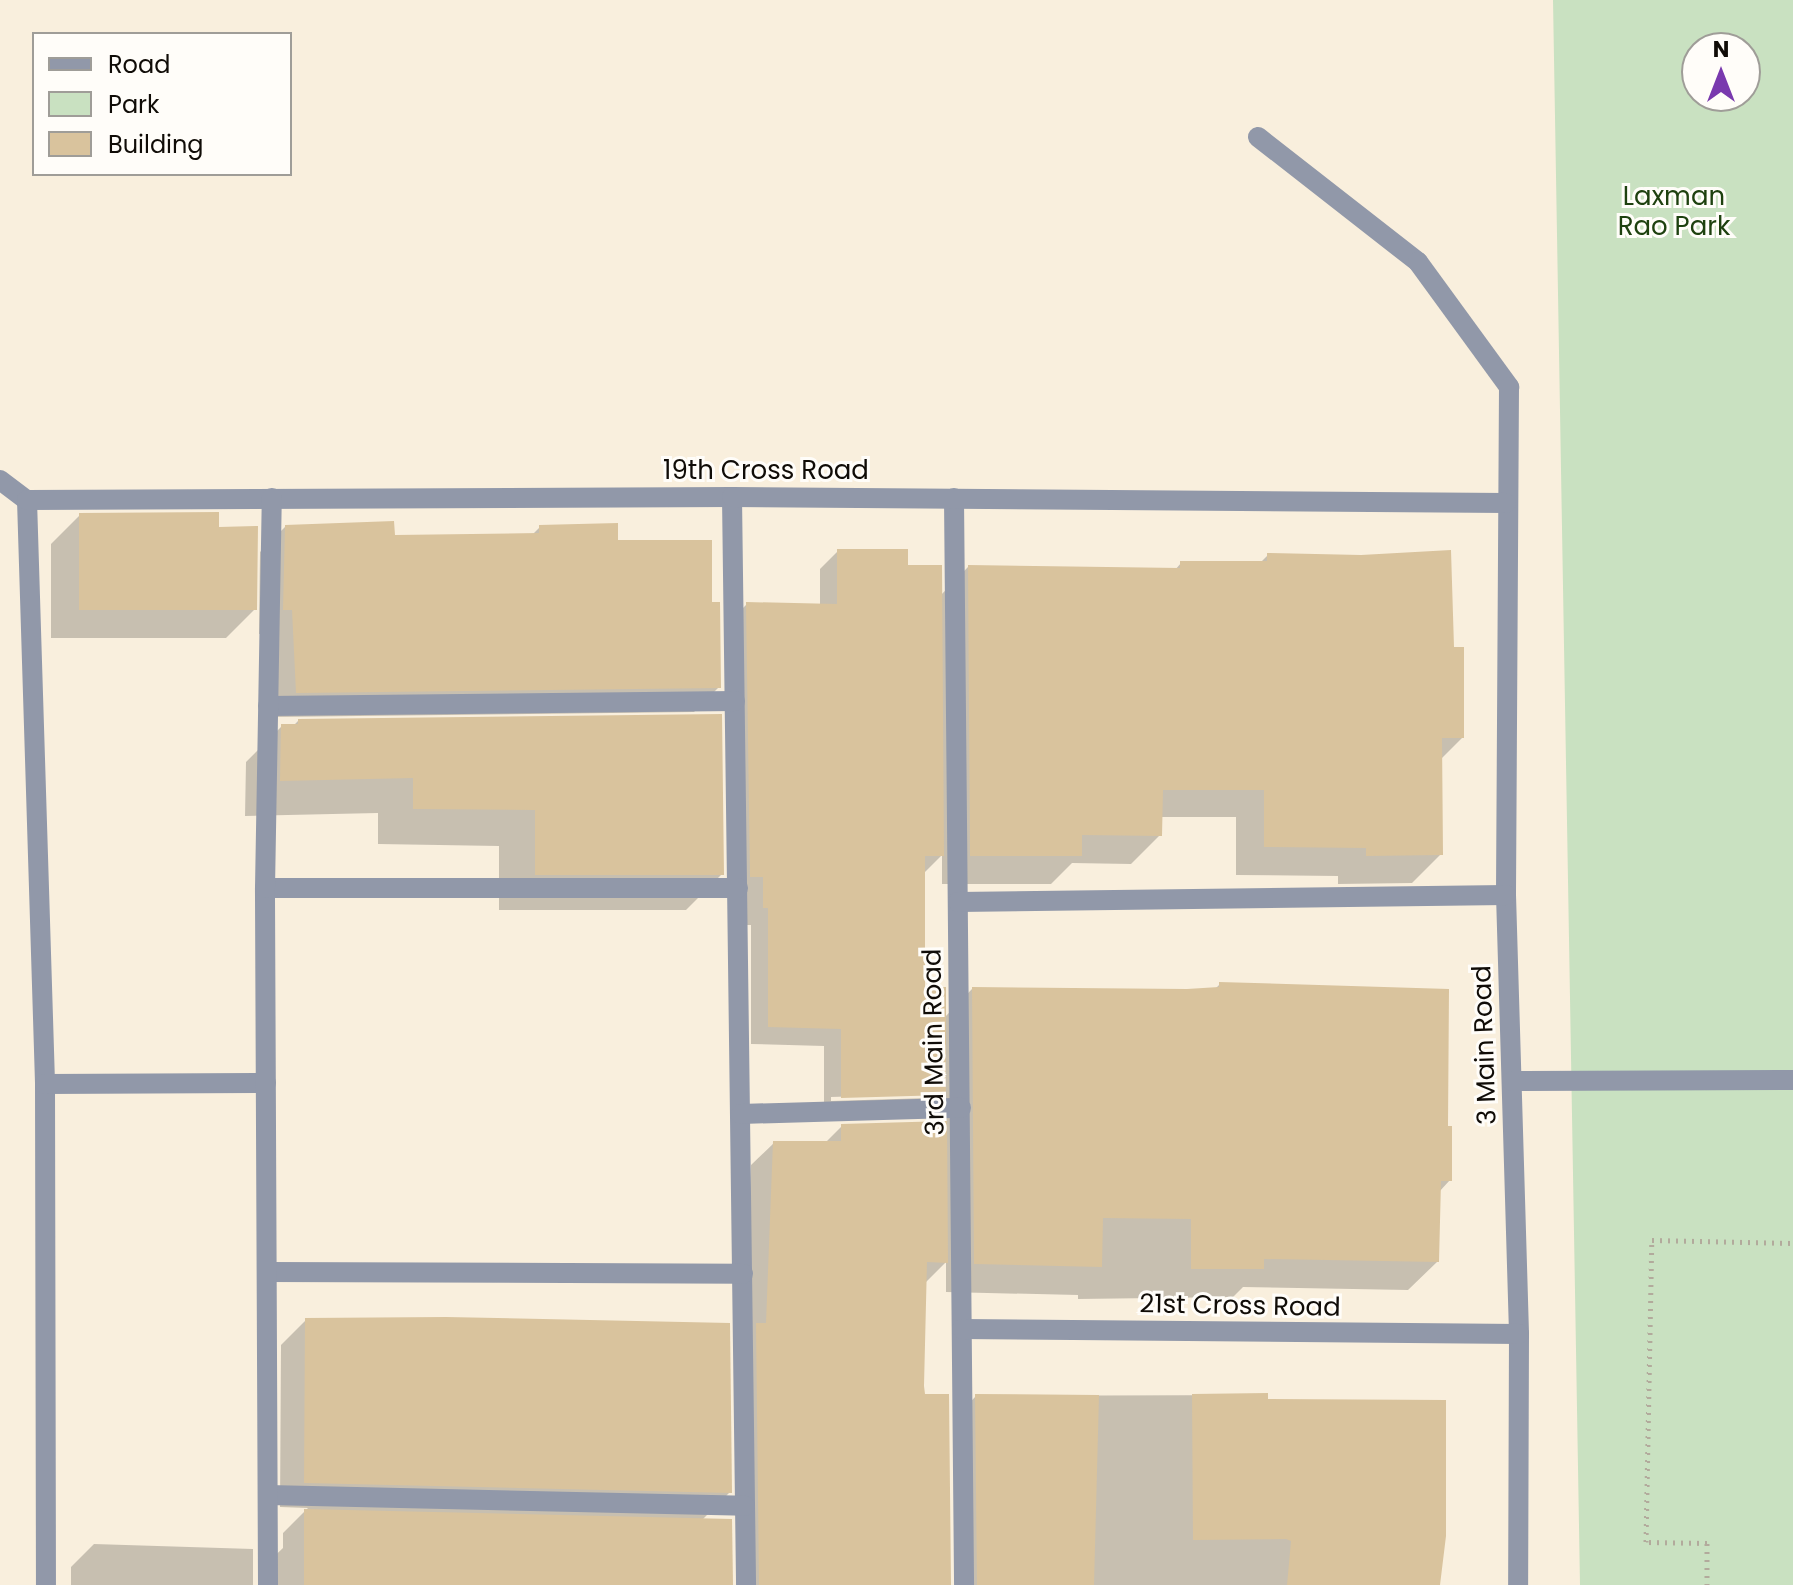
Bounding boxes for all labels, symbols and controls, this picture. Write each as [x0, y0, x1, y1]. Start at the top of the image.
legend [32, 32, 292, 176]
north arrow [1681, 32, 1761, 112]
text: N [1713, 34, 1729, 65]
text: Road [108, 48, 170, 81]
text: Park [108, 88, 159, 121]
text: Building [108, 128, 204, 161]
park label: Laxman Rao Park [1618, 181, 1730, 242]
street label: 19th Cross Road [663, 455, 869, 487]
street label: 3rd Main Road [917, 948, 951, 1136]
street label: 3 Main Road [1467, 965, 1503, 1125]
street label: 21st Cross Road [1139, 1289, 1341, 1323]

